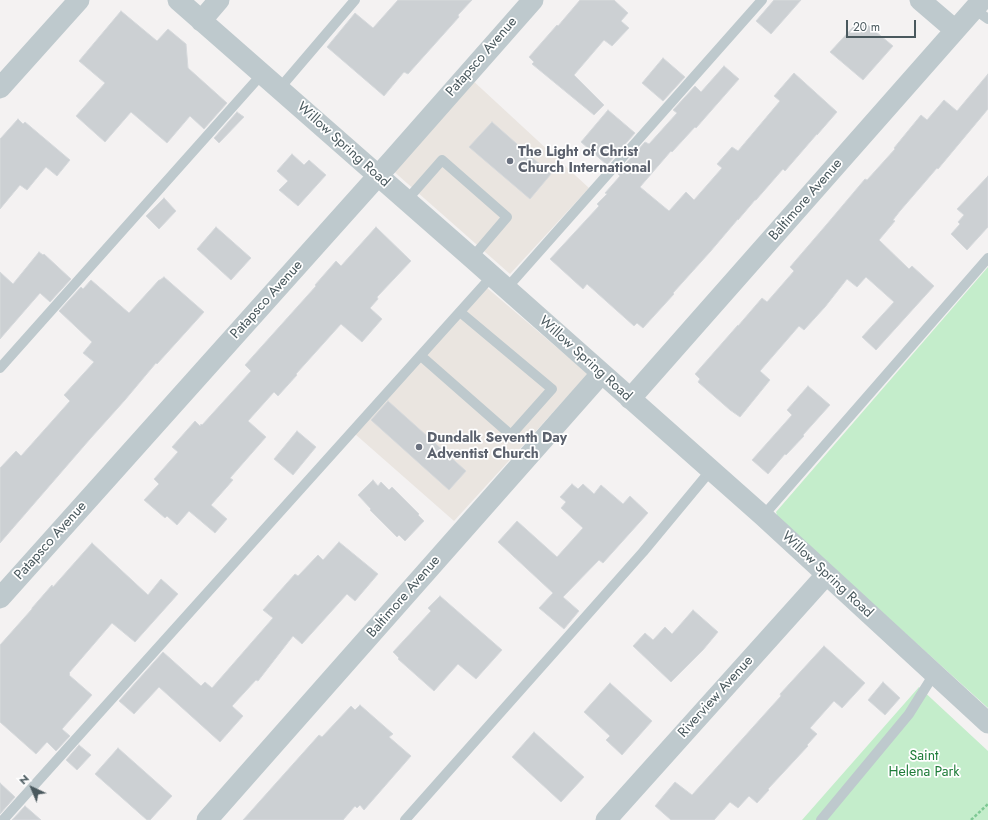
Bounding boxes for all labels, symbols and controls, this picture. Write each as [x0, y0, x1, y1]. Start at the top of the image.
scale bar [848, 12, 918, 38]
street label: Patapsco Avenue [443, 14, 521, 100]
text: 20 m [853, 18, 880, 36]
street label: Willow Spring Road [293, 99, 393, 191]
place label: The Light of Christ Church International [518, 145, 651, 178]
marker: The Light of Christ Church International [505, 156, 515, 166]
street label: Baltimore Avenue [766, 156, 846, 244]
street label: Patapsco Avenue [227, 257, 307, 343]
street label: Willow Spring Road [535, 313, 635, 405]
place label: Dundalk Seventh Day Adventist Church [427, 431, 567, 464]
marker: Dundalk Seventh Day Adventist Church [414, 442, 424, 452]
street label: Patapsco Avenue [11, 498, 91, 584]
street label: Willow Spring Road [778, 528, 876, 622]
street label: Baltimore Avenue [364, 553, 444, 641]
street label: Riverview Avenue [675, 653, 757, 741]
park label: Saint Helena Park [889, 749, 959, 782]
north arrow [12, 768, 52, 808]
text: N [15, 771, 32, 788]

